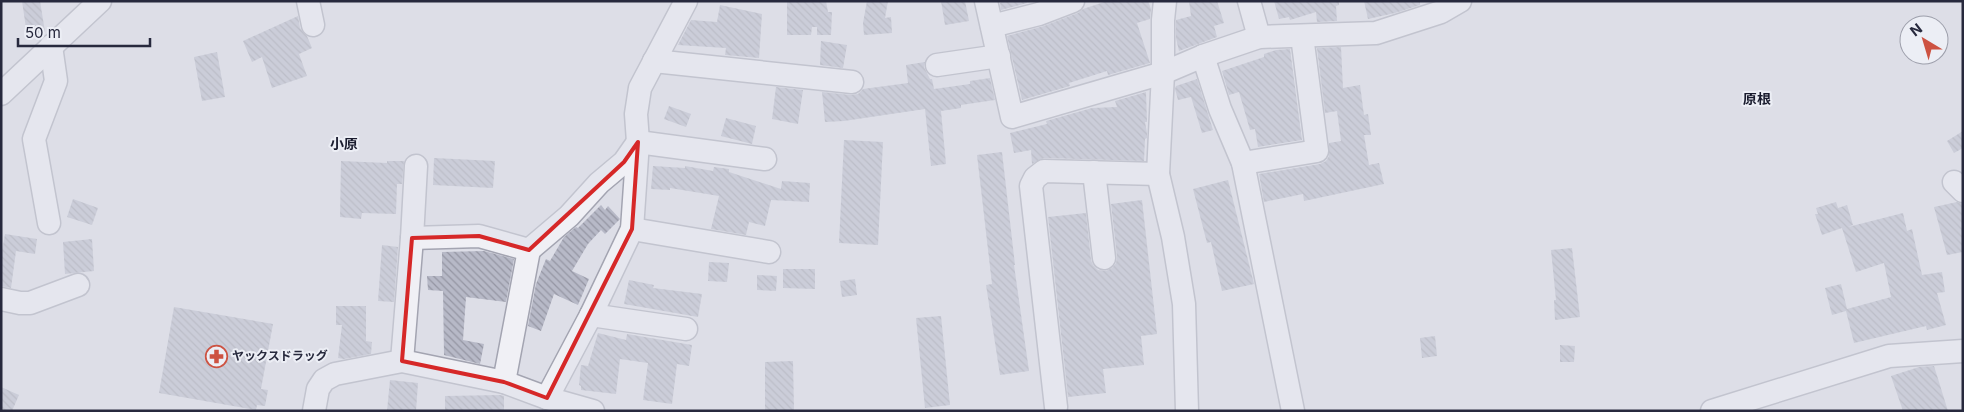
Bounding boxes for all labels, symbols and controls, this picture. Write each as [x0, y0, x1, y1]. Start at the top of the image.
scale bar [18, 15, 150, 47]
north arrow [1899, 15, 1949, 65]
text: N [1906, 19, 1925, 39]
text: 50 m [25, 23, 61, 42]
district label: 原根 [1743, 90, 1771, 107]
district label: 小原 [330, 135, 358, 152]
pharmacy icon: ヤックスドラッグ [204, 344, 228, 368]
place label: ヤックスドラッグ [232, 348, 328, 363]

